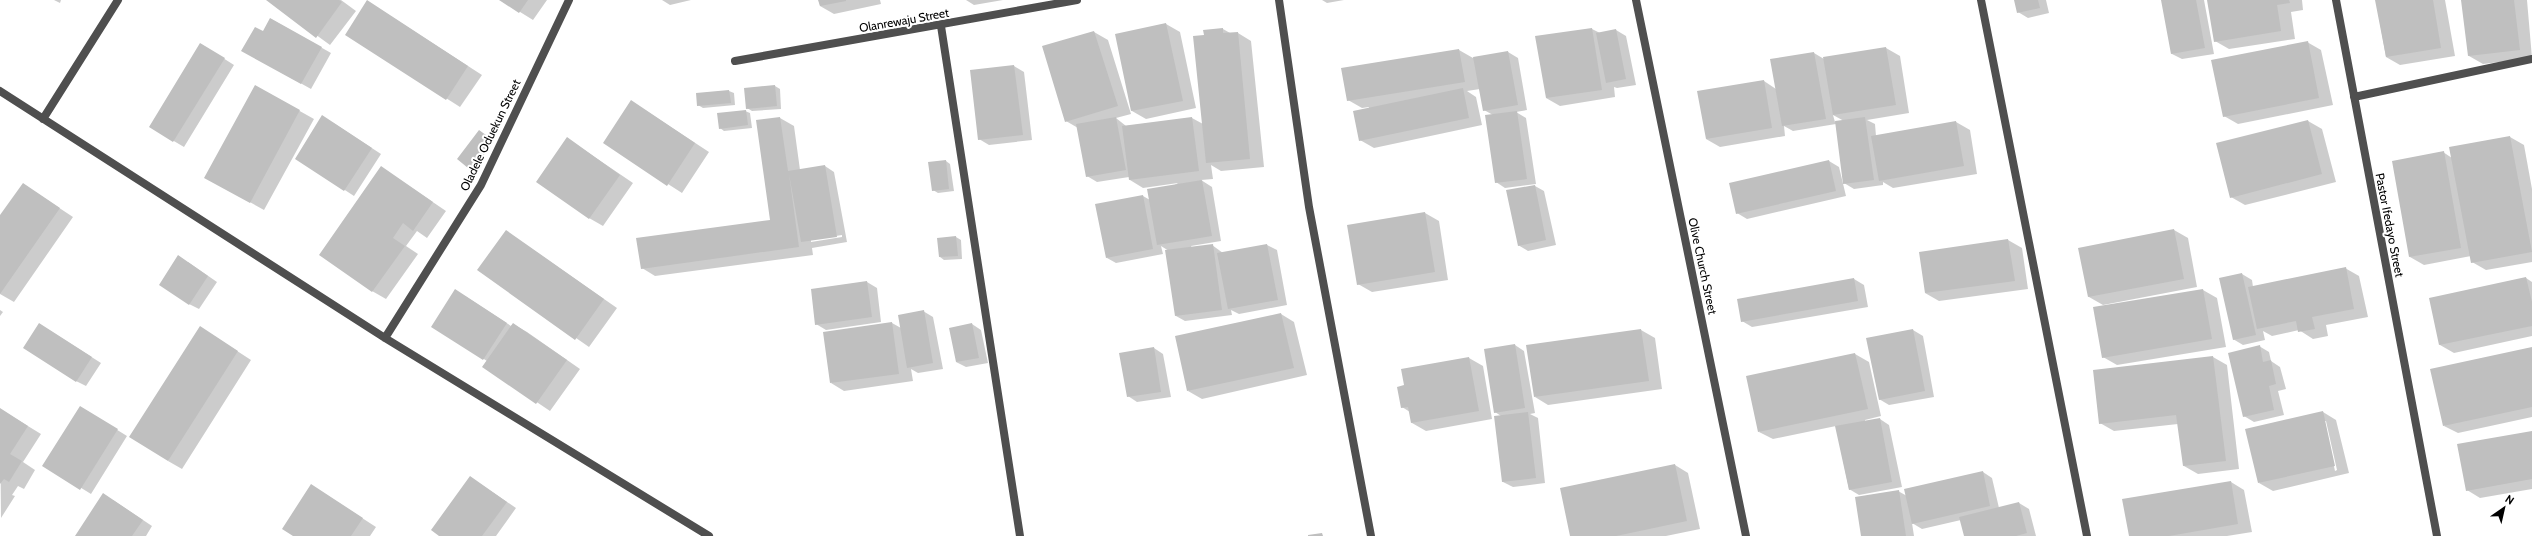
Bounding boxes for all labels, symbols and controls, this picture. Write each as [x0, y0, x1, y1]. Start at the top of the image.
street label: Olanrewaju Street [858, 5, 950, 35]
street label: Oladele Oduekun Street [456, 77, 524, 193]
street label: Pastor Ifedayo Street [2373, 172, 2407, 278]
street label: Olive Church Street [1685, 216, 1721, 316]
north arrow [2484, 488, 2524, 528]
text: N [2502, 492, 2517, 508]

